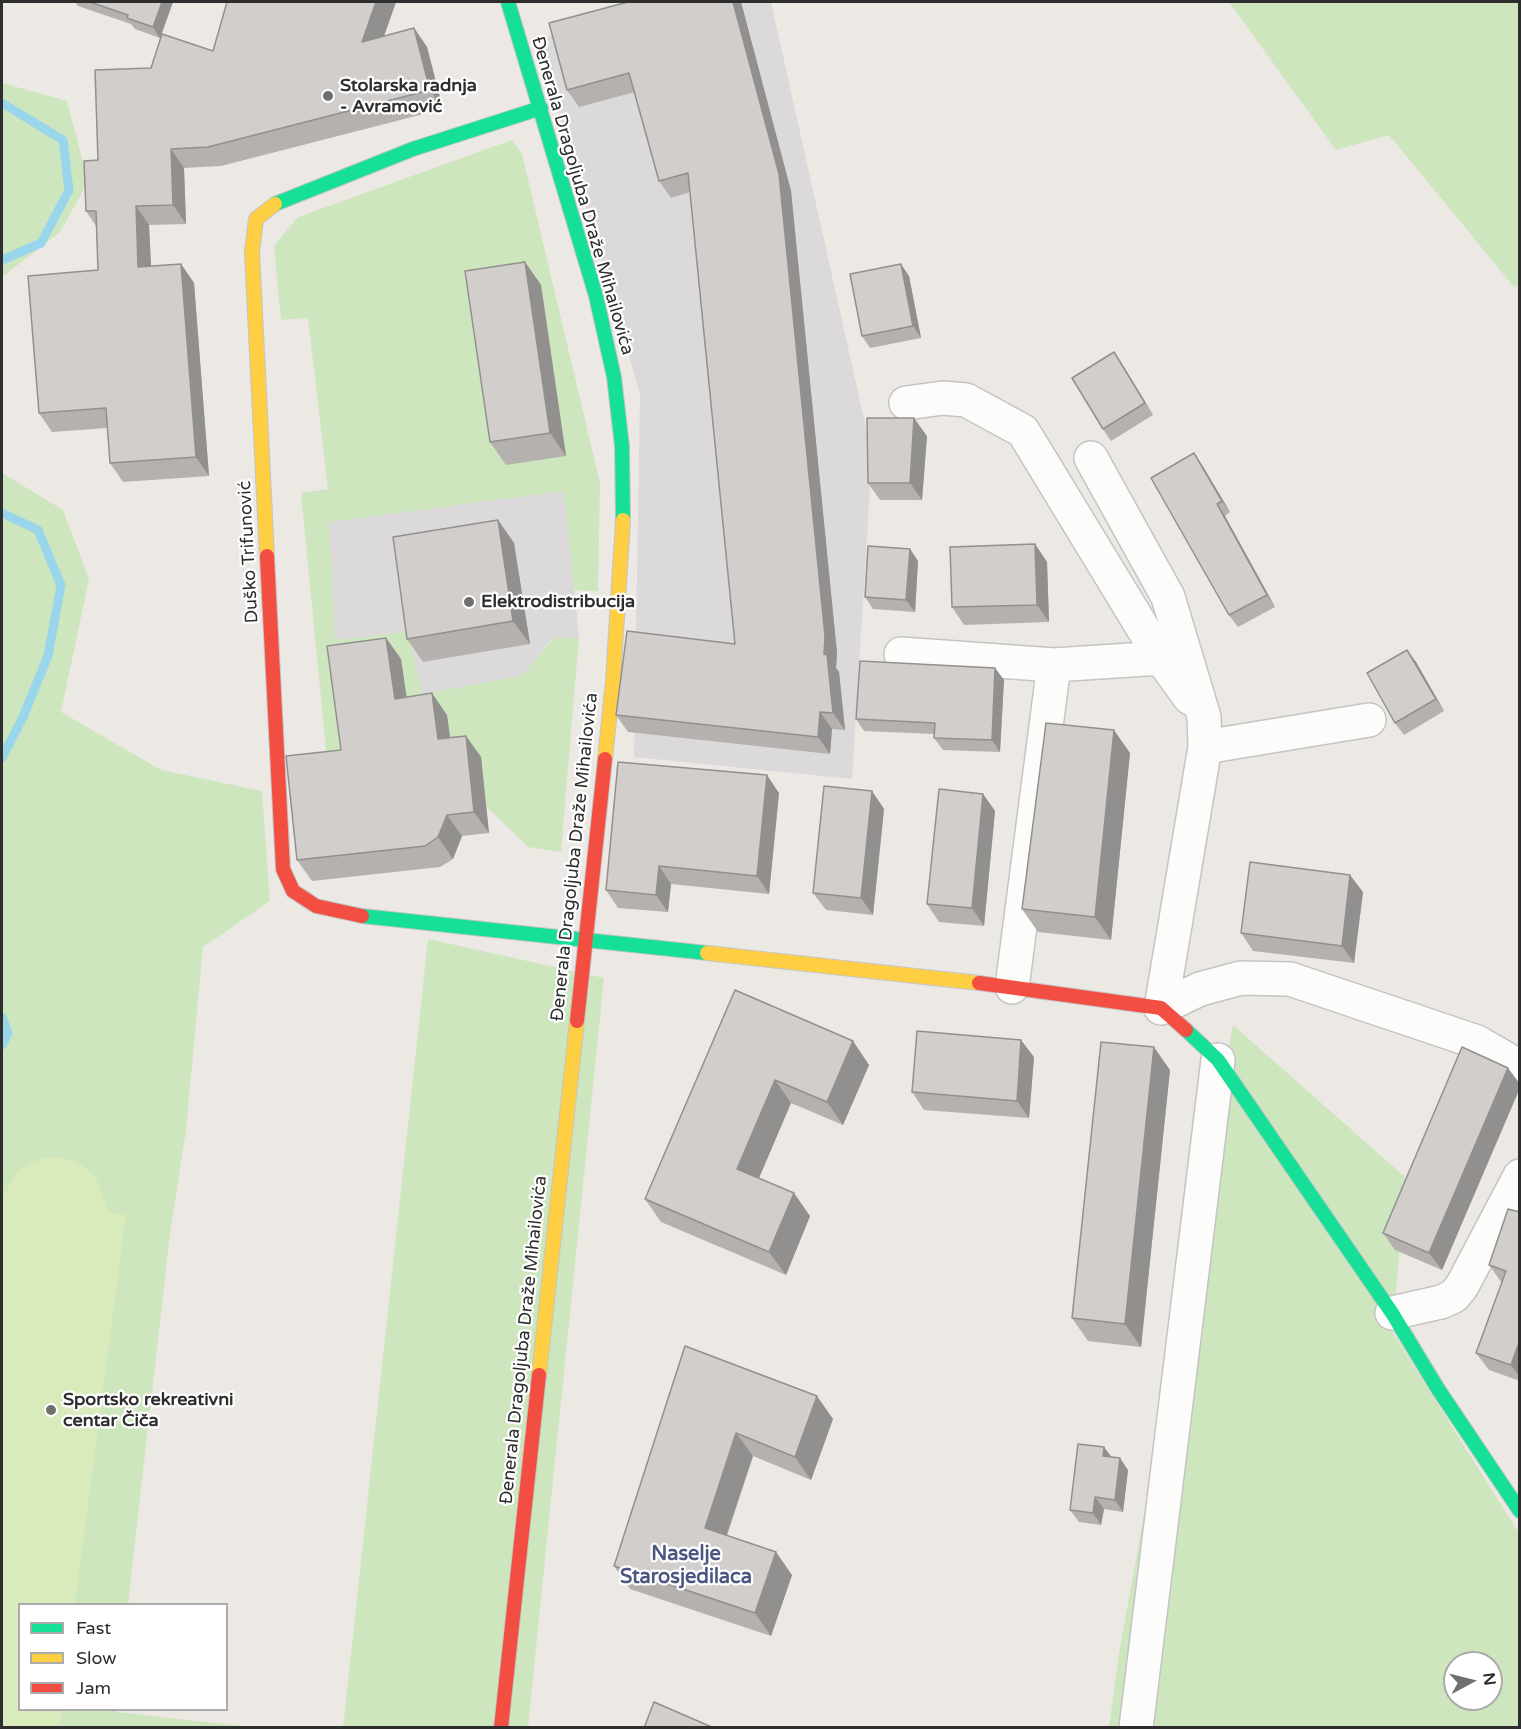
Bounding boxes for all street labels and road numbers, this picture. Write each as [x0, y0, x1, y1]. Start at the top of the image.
street label: Đenerala Dragoljuba Draže Mihailovića [526, 34, 638, 358]
street label: Duško Trifunović [234, 480, 264, 624]
street label: Đenerala Dragoljuba Draže Mihailovića [547, 692, 603, 1022]
street label: Đenerala Dragoljuba Draže Mihailovića [496, 1175, 552, 1505]

